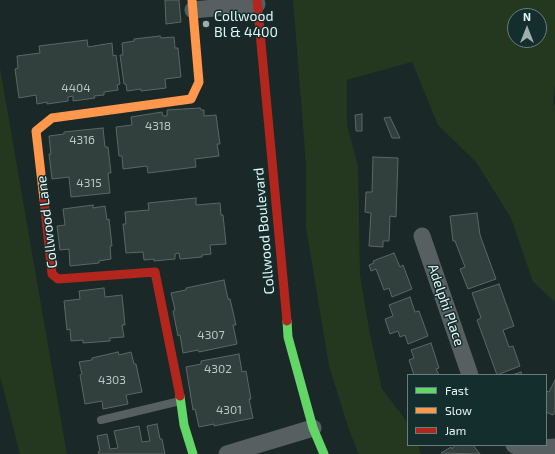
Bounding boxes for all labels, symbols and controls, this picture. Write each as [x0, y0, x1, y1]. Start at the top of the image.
place label: Collwood Bl & 4400 [214, 8, 278, 40]
north arrow [507, 8, 547, 48]
text: N [523, 10, 531, 23]
marker: Collwood Bl & 4400 [201, 19, 211, 29]
house number: 4404 [61, 81, 91, 95]
house number: 4318 [145, 119, 171, 133]
house number: 4316 [69, 133, 95, 147]
street label: Collwood Boulevard [250, 167, 278, 295]
street label: Collwood Lane [33, 175, 61, 269]
house number: 4315 [76, 176, 102, 190]
street label: Adelphi Place [424, 262, 468, 348]
house number: 4307 [197, 328, 225, 342]
house number: 4302 [204, 362, 232, 376]
house number: 4303 [98, 373, 126, 387]
legend [407, 374, 547, 446]
text: Fast [445, 383, 468, 397]
house number: 4301 [216, 403, 242, 417]
text: Slow [445, 403, 472, 417]
text: Jam [445, 423, 466, 437]

